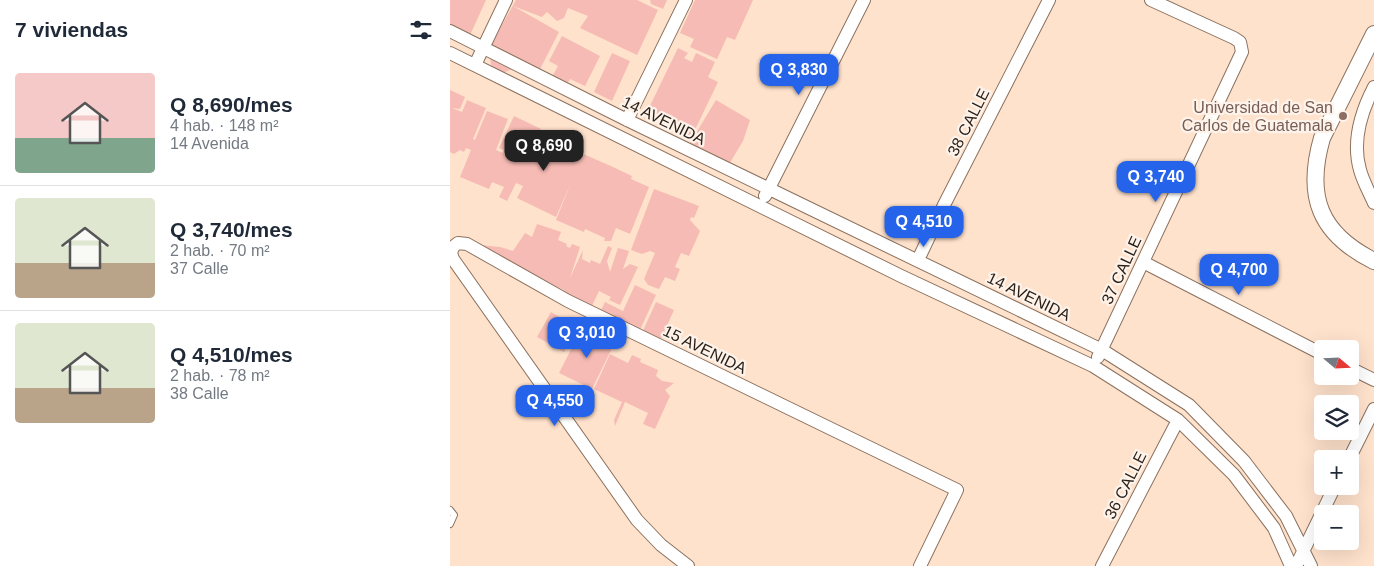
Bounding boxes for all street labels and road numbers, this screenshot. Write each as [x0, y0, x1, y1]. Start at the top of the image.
street label: 38 CALLE [944, 86, 993, 159]
street label: 14 AVENIDA [619, 93, 708, 148]
street label: 37 CALLE [1098, 234, 1145, 307]
street label: 14 AVENIDA [984, 269, 1073, 324]
street label: 15 AVENIDA [660, 322, 749, 377]
street label: 36 CALLE [1101, 449, 1150, 522]

